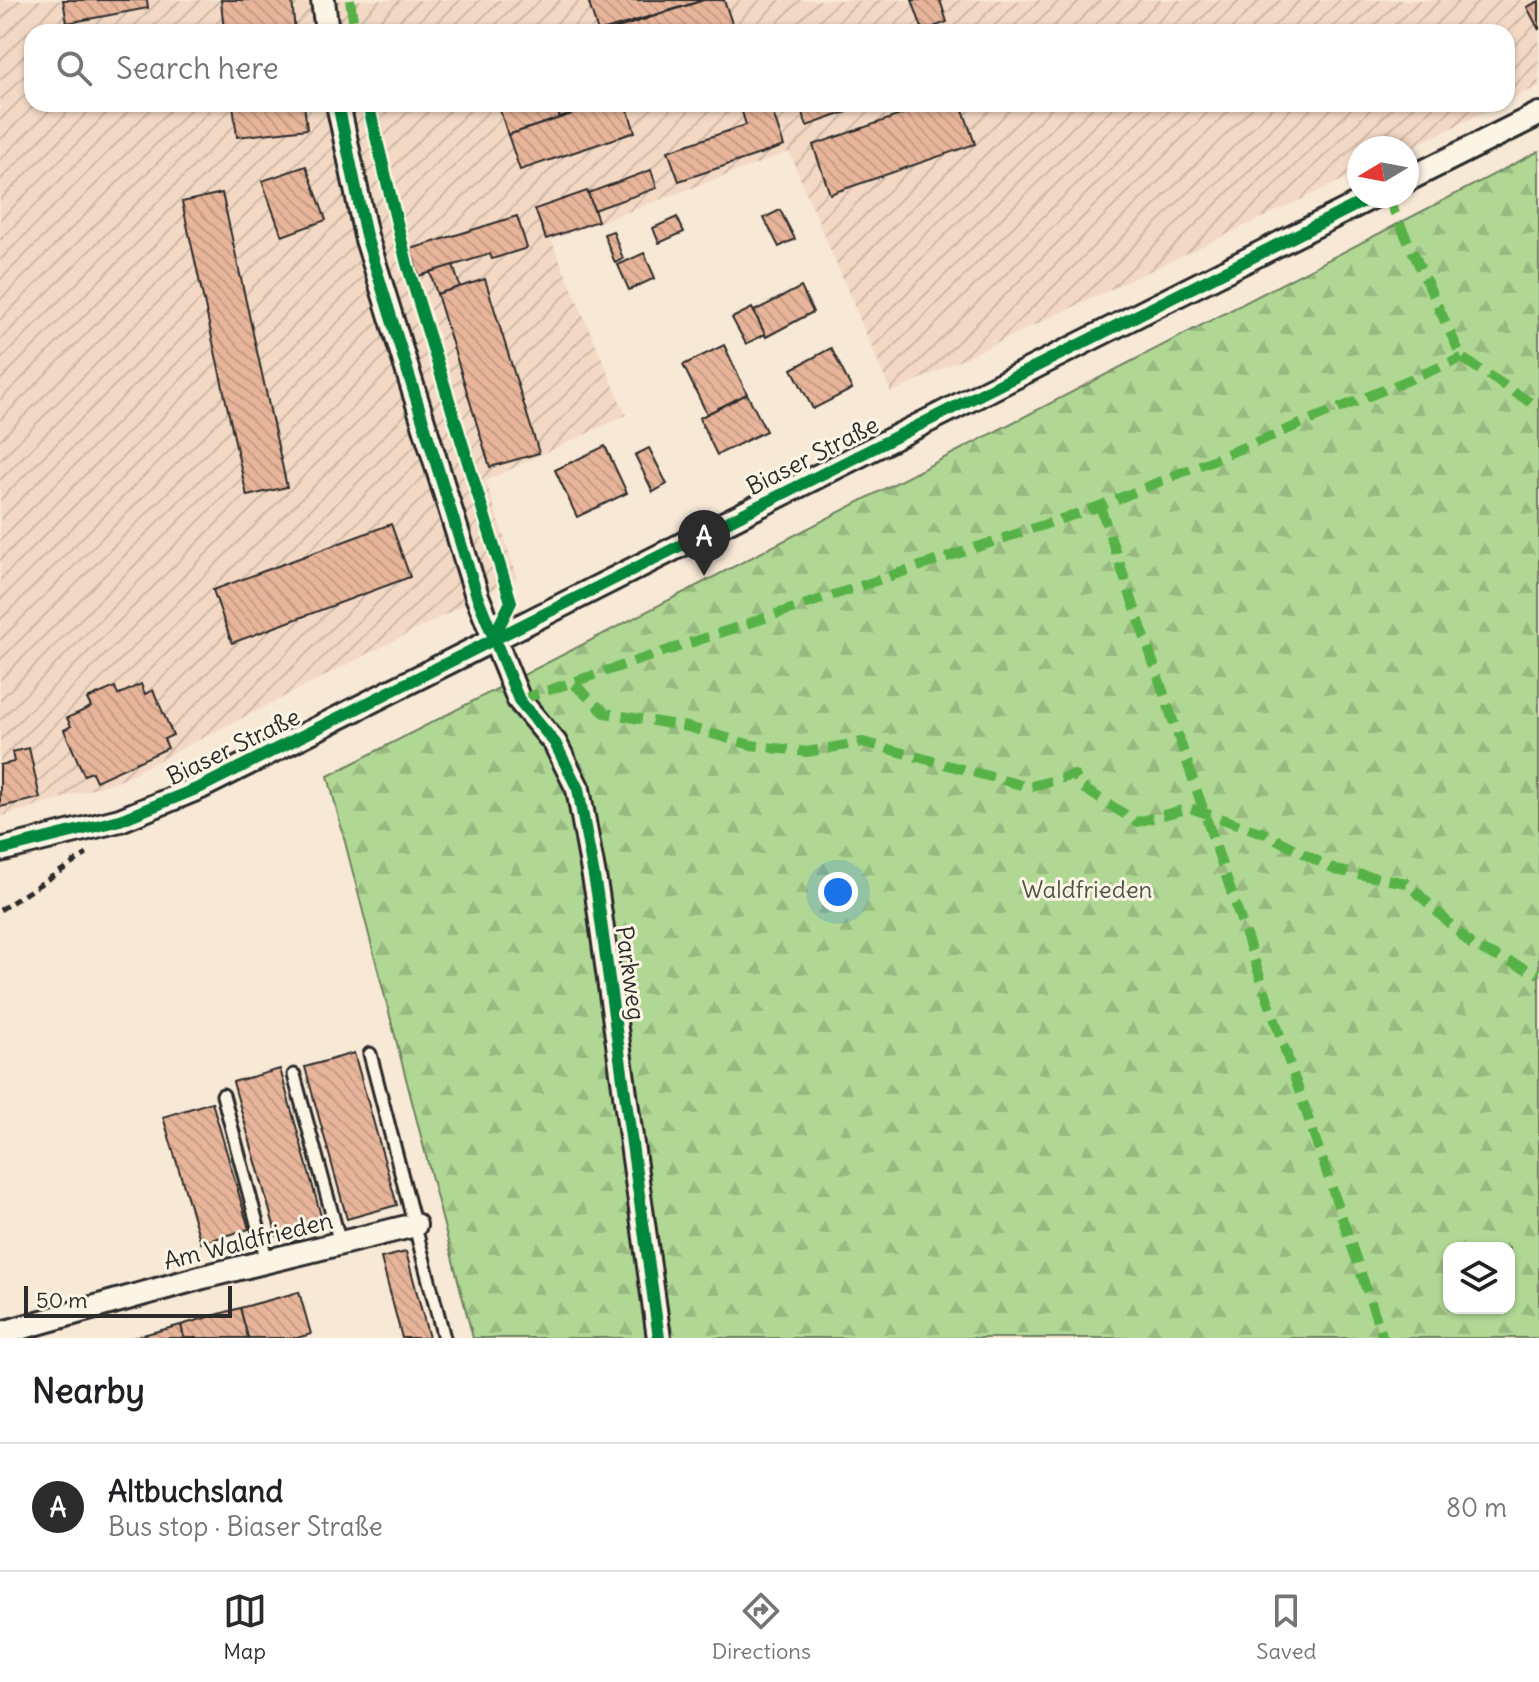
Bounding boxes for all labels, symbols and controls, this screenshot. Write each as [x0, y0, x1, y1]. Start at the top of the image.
search box [24, 24, 1515, 112]
icon: search [52, 46, 96, 90]
text: Search here [116, 49, 279, 87]
north arrow [1347, 136, 1419, 208]
street label: Biaser Straße [741, 409, 883, 501]
pin: A [678, 510, 730, 576]
street label: Biaser Straße [162, 701, 304, 791]
your location [818, 872, 858, 912]
park label: Waldfrieden [1022, 874, 1153, 904]
street label: Parkweg [610, 924, 652, 1022]
street label: Am Waldfrieden [160, 1204, 336, 1276]
map controls [1443, 1242, 1515, 1314]
button: layers [1443, 1242, 1515, 1314]
scale bar [24, 1282, 232, 1318]
text: 50 m [36, 1286, 88, 1314]
text: Nearby [32, 1369, 145, 1412]
text: Altbuchsland [108, 1472, 283, 1510]
text: A [50, 1491, 66, 1524]
text: 80 m [1446, 1491, 1507, 1524]
text: Bus stop · Biaser Straße [108, 1510, 383, 1543]
tab: Map [223, 1589, 267, 1665]
tab: Directions [712, 1589, 811, 1665]
tab: Saved [1256, 1589, 1316, 1665]

